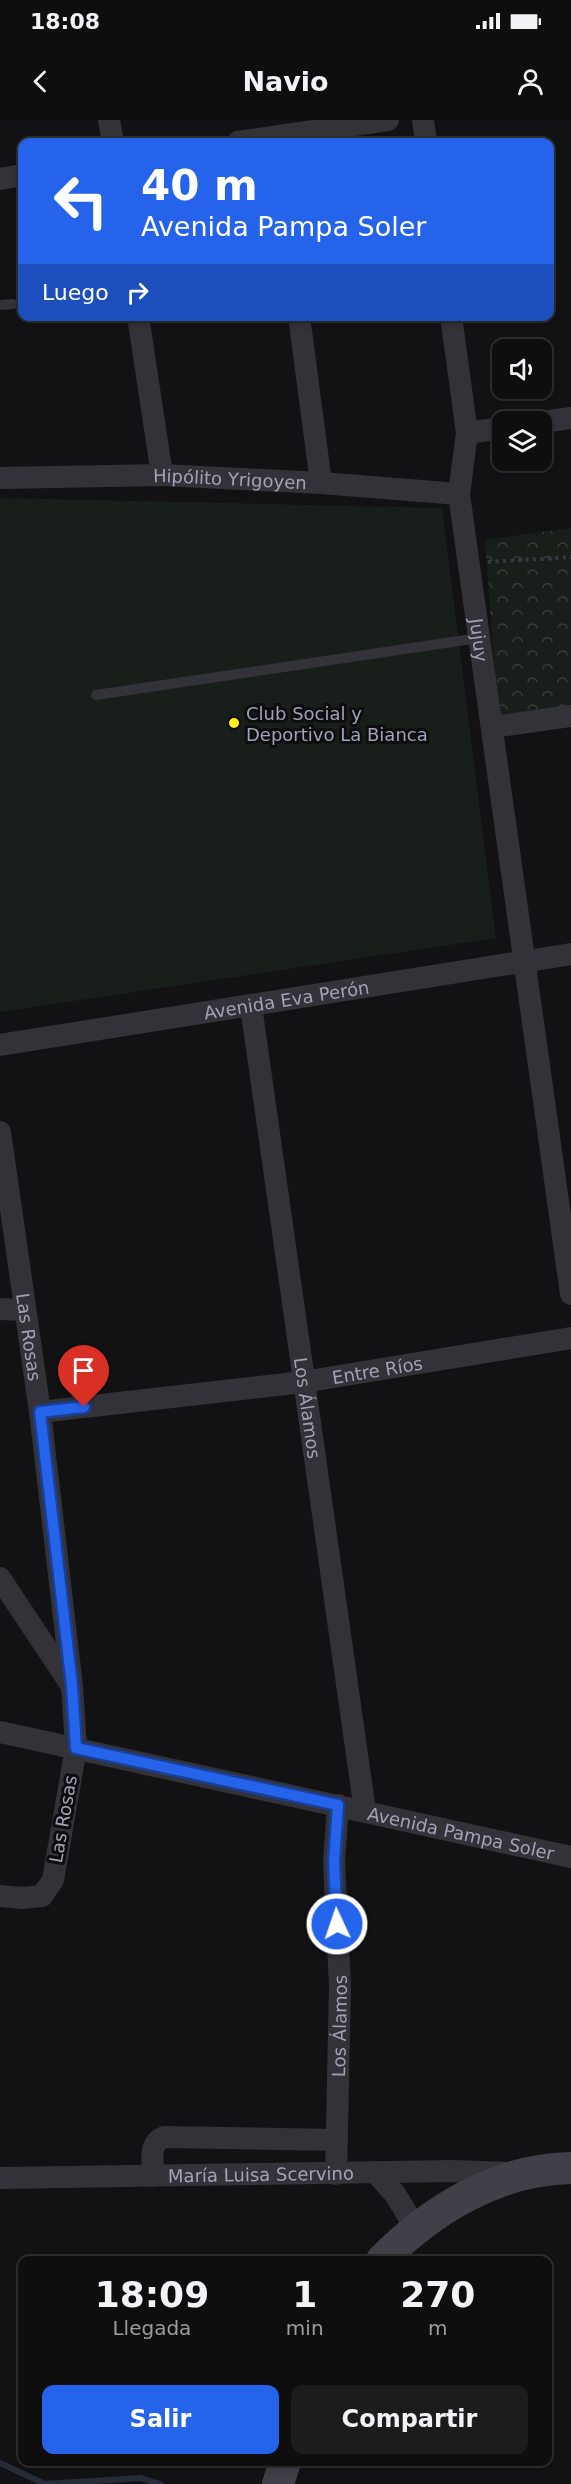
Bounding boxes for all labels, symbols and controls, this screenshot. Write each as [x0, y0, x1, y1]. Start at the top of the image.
text: 18:08 [30, 9, 100, 34]
icon: back [24, 65, 57, 98]
icon: person [514, 65, 547, 98]
text: Navio [242, 66, 329, 97]
text: 40 m [141, 161, 258, 210]
icon: left [42, 162, 120, 240]
text: Avenida Pampa Soler [141, 211, 426, 242]
icon: right [121, 276, 154, 309]
text: Luego [42, 280, 109, 305]
map controls [492, 339, 552, 471]
button: sound [492, 339, 552, 399]
button: layers [492, 411, 552, 471]
street label: Hipólito Yrigoyen [153, 464, 307, 493]
street label: Jujuy [466, 616, 493, 663]
place label: Club Social y Deportivo La Bianca [246, 703, 428, 745]
marker: Club Social y Deportivo La Bianca [227, 716, 241, 730]
street label: Avenida Eva Perón [202, 976, 371, 1023]
street label: Las Rosas [13, 1292, 46, 1382]
pin [58, 1345, 109, 1407]
street label: Entre Ríos [330, 1352, 424, 1388]
icon: arrive [67, 1354, 100, 1387]
street label: Los Álamos [290, 1356, 325, 1460]
street label: Las Rosas [45, 1774, 81, 1864]
street label: Avenida Pampa Soler [366, 1802, 557, 1864]
position arrow [305, 1892, 369, 1956]
street label: Los Álamos [328, 1974, 351, 2077]
street label: María Luisa Scervino [168, 2162, 354, 2186]
text: 18:09 [95, 2274, 209, 2315]
text: 1 [292, 2274, 317, 2315]
text: 270 [400, 2274, 475, 2315]
text: Llegada [112, 2316, 191, 2340]
text: min [286, 2316, 324, 2340]
text: m [428, 2316, 448, 2340]
button: Salir [42, 2385, 279, 2454]
button: Compartir [291, 2385, 528, 2454]

